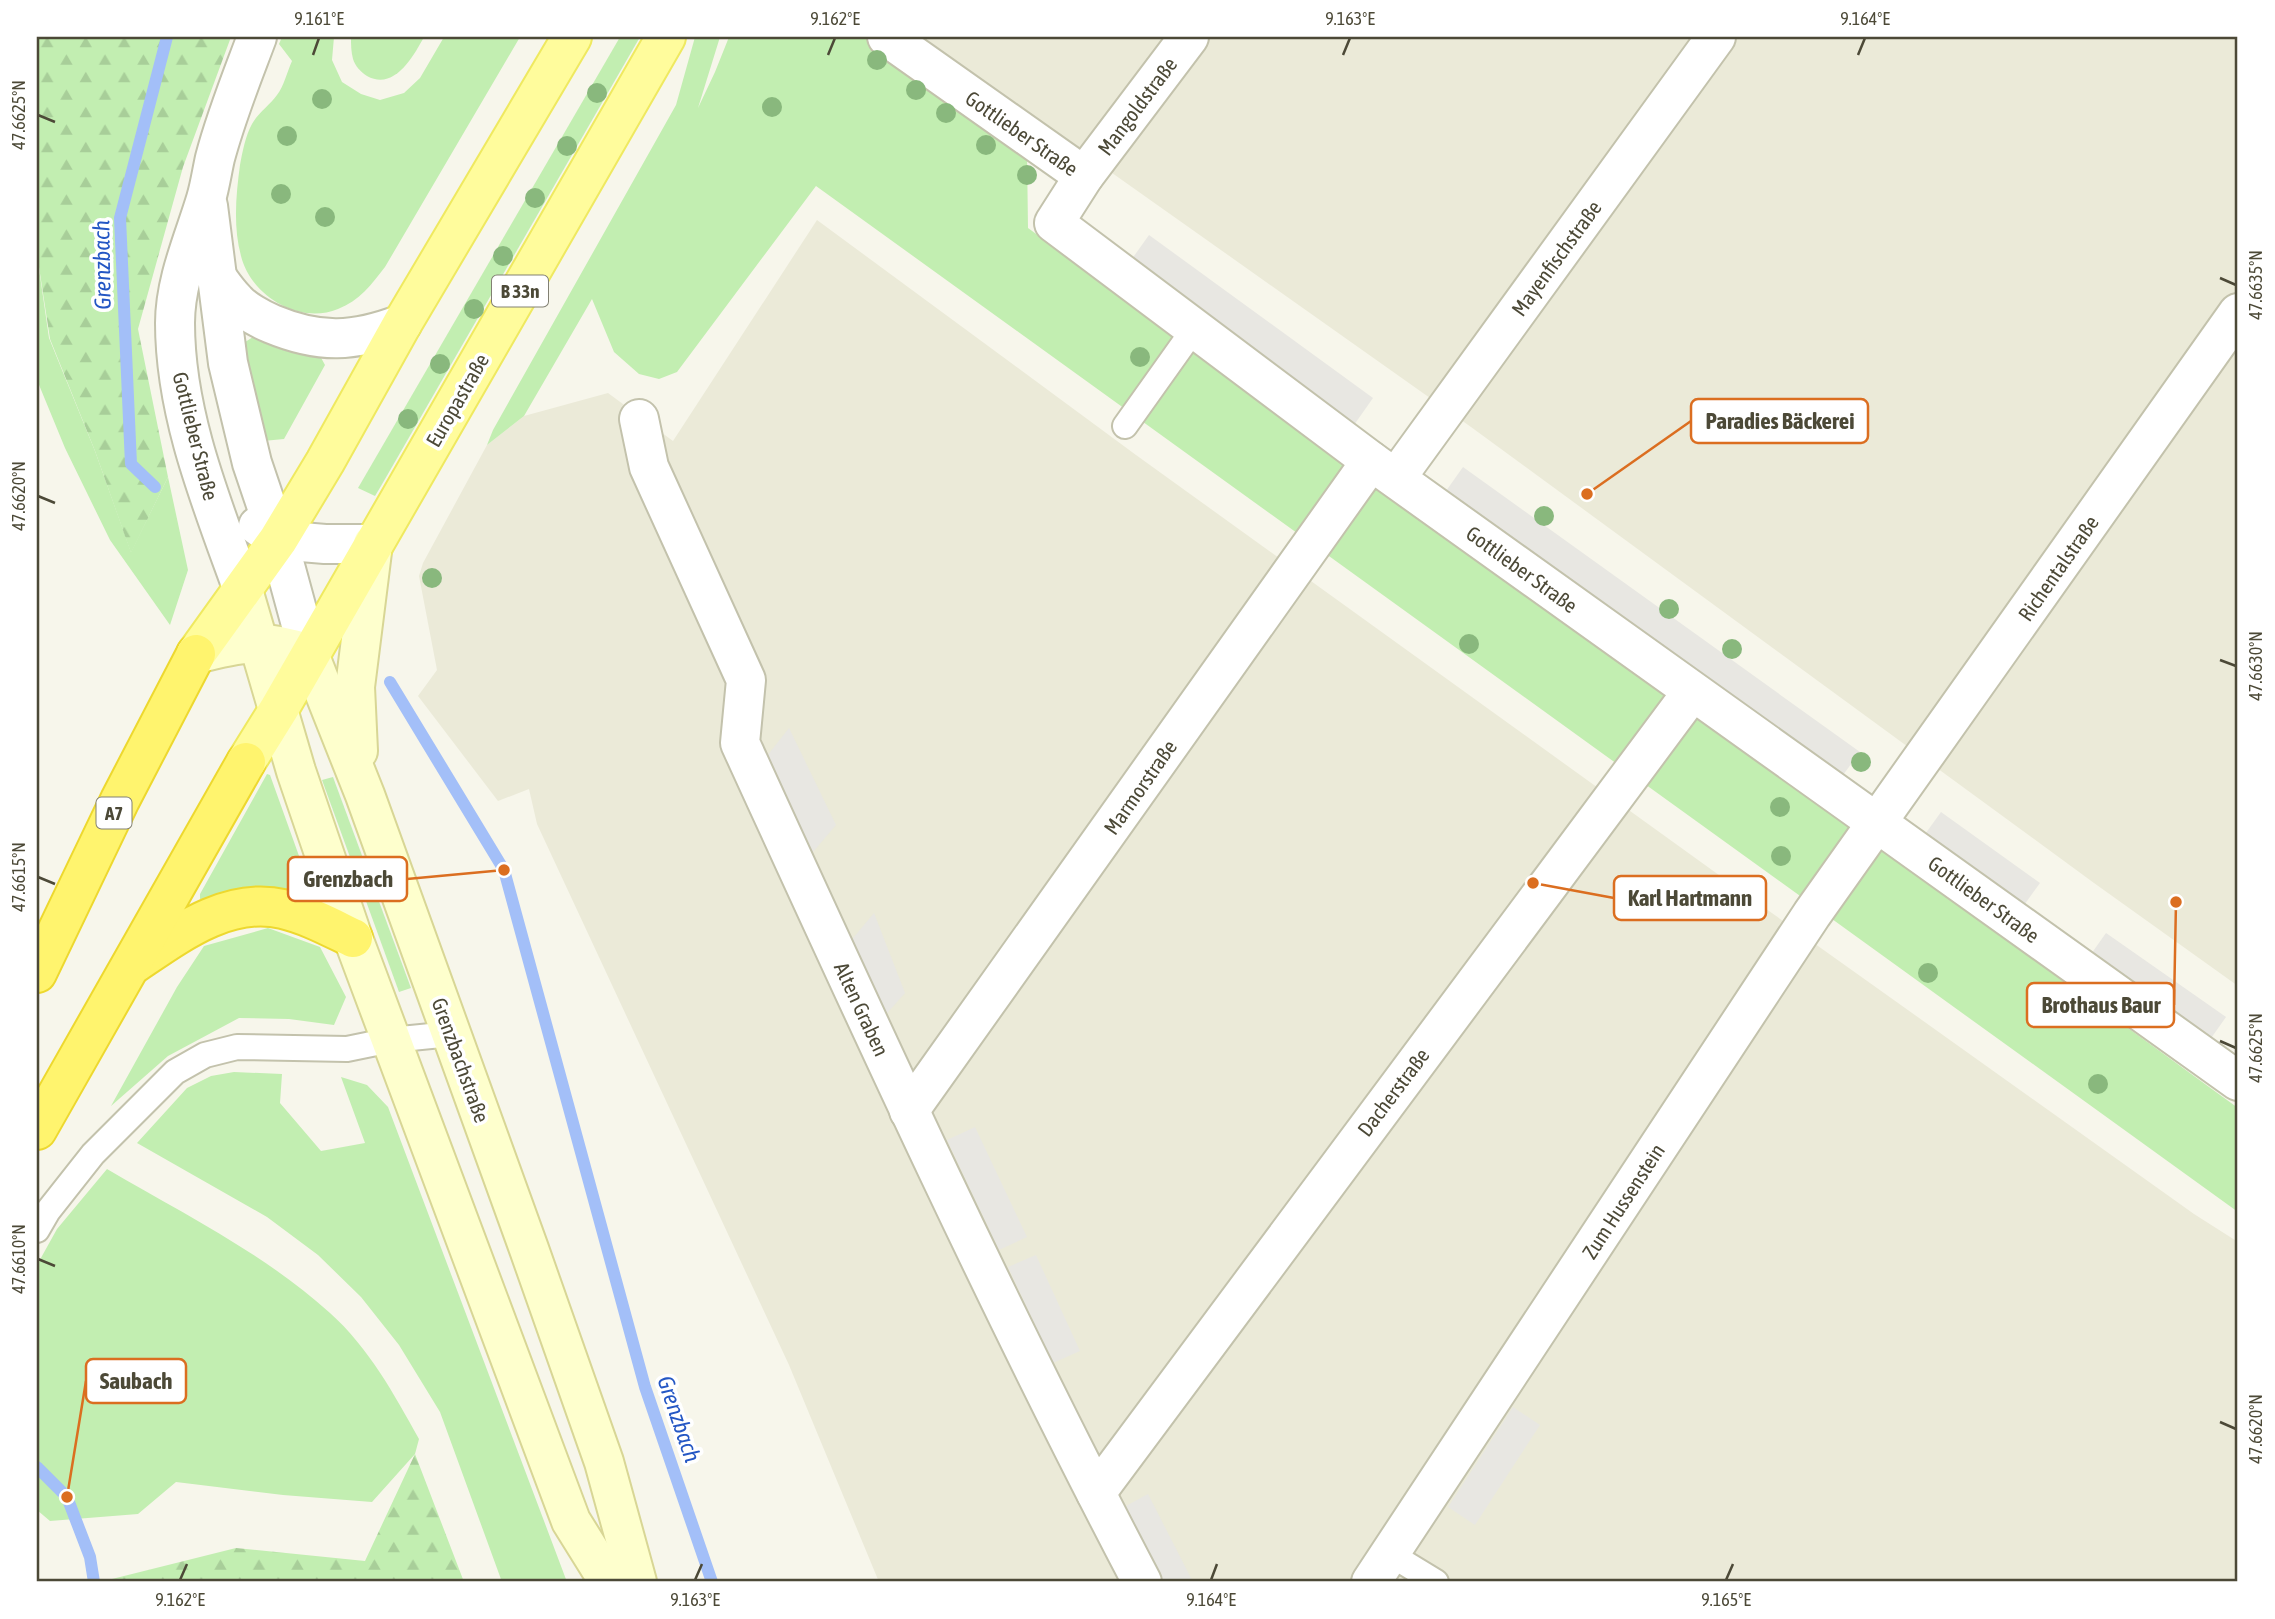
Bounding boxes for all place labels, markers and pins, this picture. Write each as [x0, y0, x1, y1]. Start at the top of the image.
callout: Paradies Bäckerei [1691, 399, 1868, 443]
callout: Grenzbach [288, 857, 407, 901]
callout: Karl Hartmann [1614, 876, 1766, 920]
callout: Brothaus Baur [2027, 983, 2174, 1027]
callout: Saubach [86, 1359, 186, 1403]

